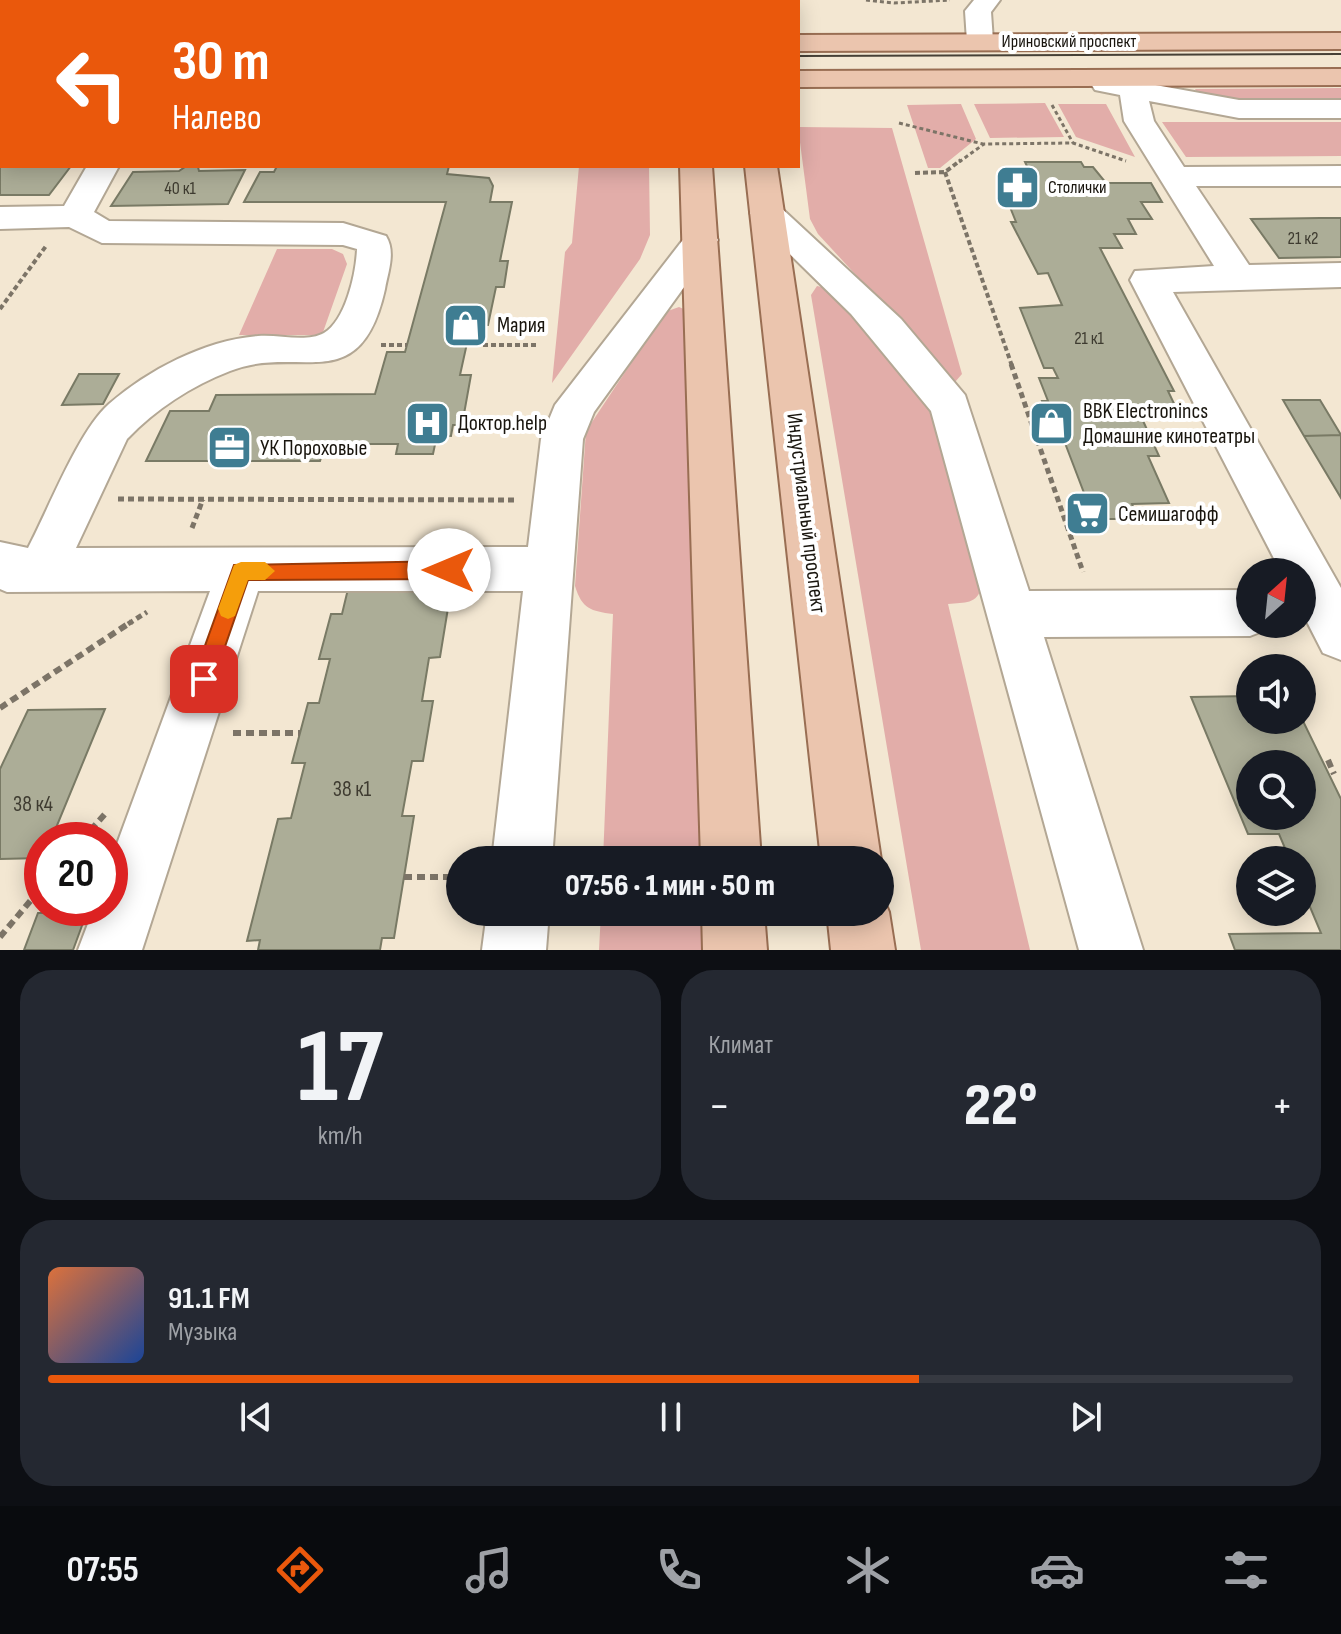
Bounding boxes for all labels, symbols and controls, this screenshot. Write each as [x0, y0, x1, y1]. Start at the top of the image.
text: 30 m [172, 29, 270, 96]
street label: Ириновский проспект [1002, 31, 1136, 52]
icon: left [40, 32, 144, 136]
text: Налево [172, 97, 262, 140]
pharmacy icon: Столички [993, 163, 1041, 211]
place label: Столички [1048, 177, 1107, 198]
house number: 40 к1 [164, 178, 196, 199]
house number: 21 к2 [1288, 228, 1318, 249]
shop icon: Мария [442, 301, 490, 349]
place label: Мария [497, 312, 545, 339]
house number: 21 к1 [1074, 328, 1105, 349]
place label: BBK Electronincs Домашние кинотеатры [1083, 398, 1255, 450]
hospital icon: Доктор.help [403, 399, 451, 447]
shop icon: BBK Electronincs Домашние кинотеатры [1028, 400, 1076, 448]
place label: Доктор.help [458, 410, 547, 437]
street label: Индустриальный проспект [780, 411, 832, 615]
office icon: УК Пороховые [205, 424, 253, 472]
place label: УК Пороховые [260, 435, 367, 462]
supermarket icon: Семишагофф [1063, 490, 1111, 538]
place label: Семишагофф [1118, 501, 1219, 528]
position arrow [407, 528, 491, 612]
north arrow [1236, 558, 1316, 638]
map controls [1236, 558, 1316, 926]
pin [170, 645, 238, 713]
button: sound [1236, 654, 1316, 734]
icon: arrive [182, 657, 226, 701]
button: search [1236, 750, 1316, 830]
house number: 38 к1 [333, 776, 371, 803]
house number: 38 к4 [13, 791, 53, 818]
speed limit sign: 20 [24, 822, 128, 926]
button: layers [1236, 846, 1316, 926]
text: 07:56 · 1 мин · 50 m [565, 868, 775, 904]
text: 17 [298, 1006, 383, 1131]
text: Климат [709, 1030, 773, 1061]
text: 22° [964, 1070, 1037, 1142]
text: − [709, 1080, 730, 1133]
text: + [1271, 1080, 1293, 1133]
text: km/h [318, 1121, 363, 1152]
text: 91.1 FM [168, 1281, 250, 1317]
text: Музыка [168, 1317, 237, 1348]
icon: previous [234, 1395, 278, 1439]
icon: pause [649, 1395, 693, 1439]
icon: next [1064, 1395, 1108, 1439]
icon: directions [272, 1542, 328, 1598]
icon: music [461, 1542, 517, 1598]
icon: phone [651, 1542, 707, 1598]
icon: climate [840, 1542, 896, 1598]
icon: car [1029, 1542, 1085, 1598]
icon: filters [1218, 1542, 1274, 1598]
text: 07:55 [67, 1549, 139, 1592]

